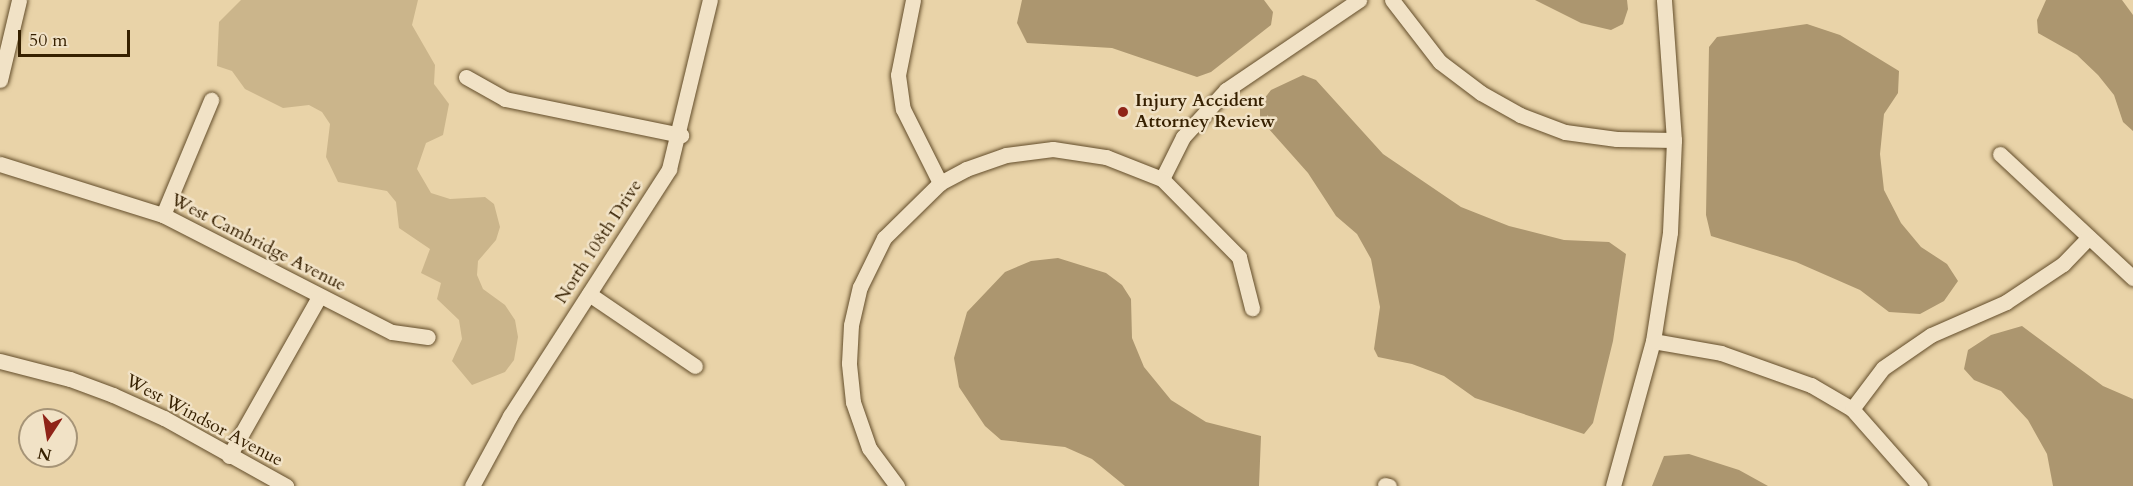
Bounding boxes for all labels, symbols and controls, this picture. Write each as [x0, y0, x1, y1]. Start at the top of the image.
scale bar [21, 18, 134, 56]
text: 50 m [29, 28, 68, 53]
place label: Injury Accident Attorney Review [1135, 91, 1275, 134]
marker: Injury Accident Attorney Review [1116, 105, 1130, 119]
street label: North 108th Drive [551, 176, 647, 308]
street label: West Cambridge Avenue [167, 189, 349, 297]
street label: West Windsor Avenue [122, 370, 286, 472]
north arrow [18, 408, 78, 468]
text: N [36, 441, 54, 466]

